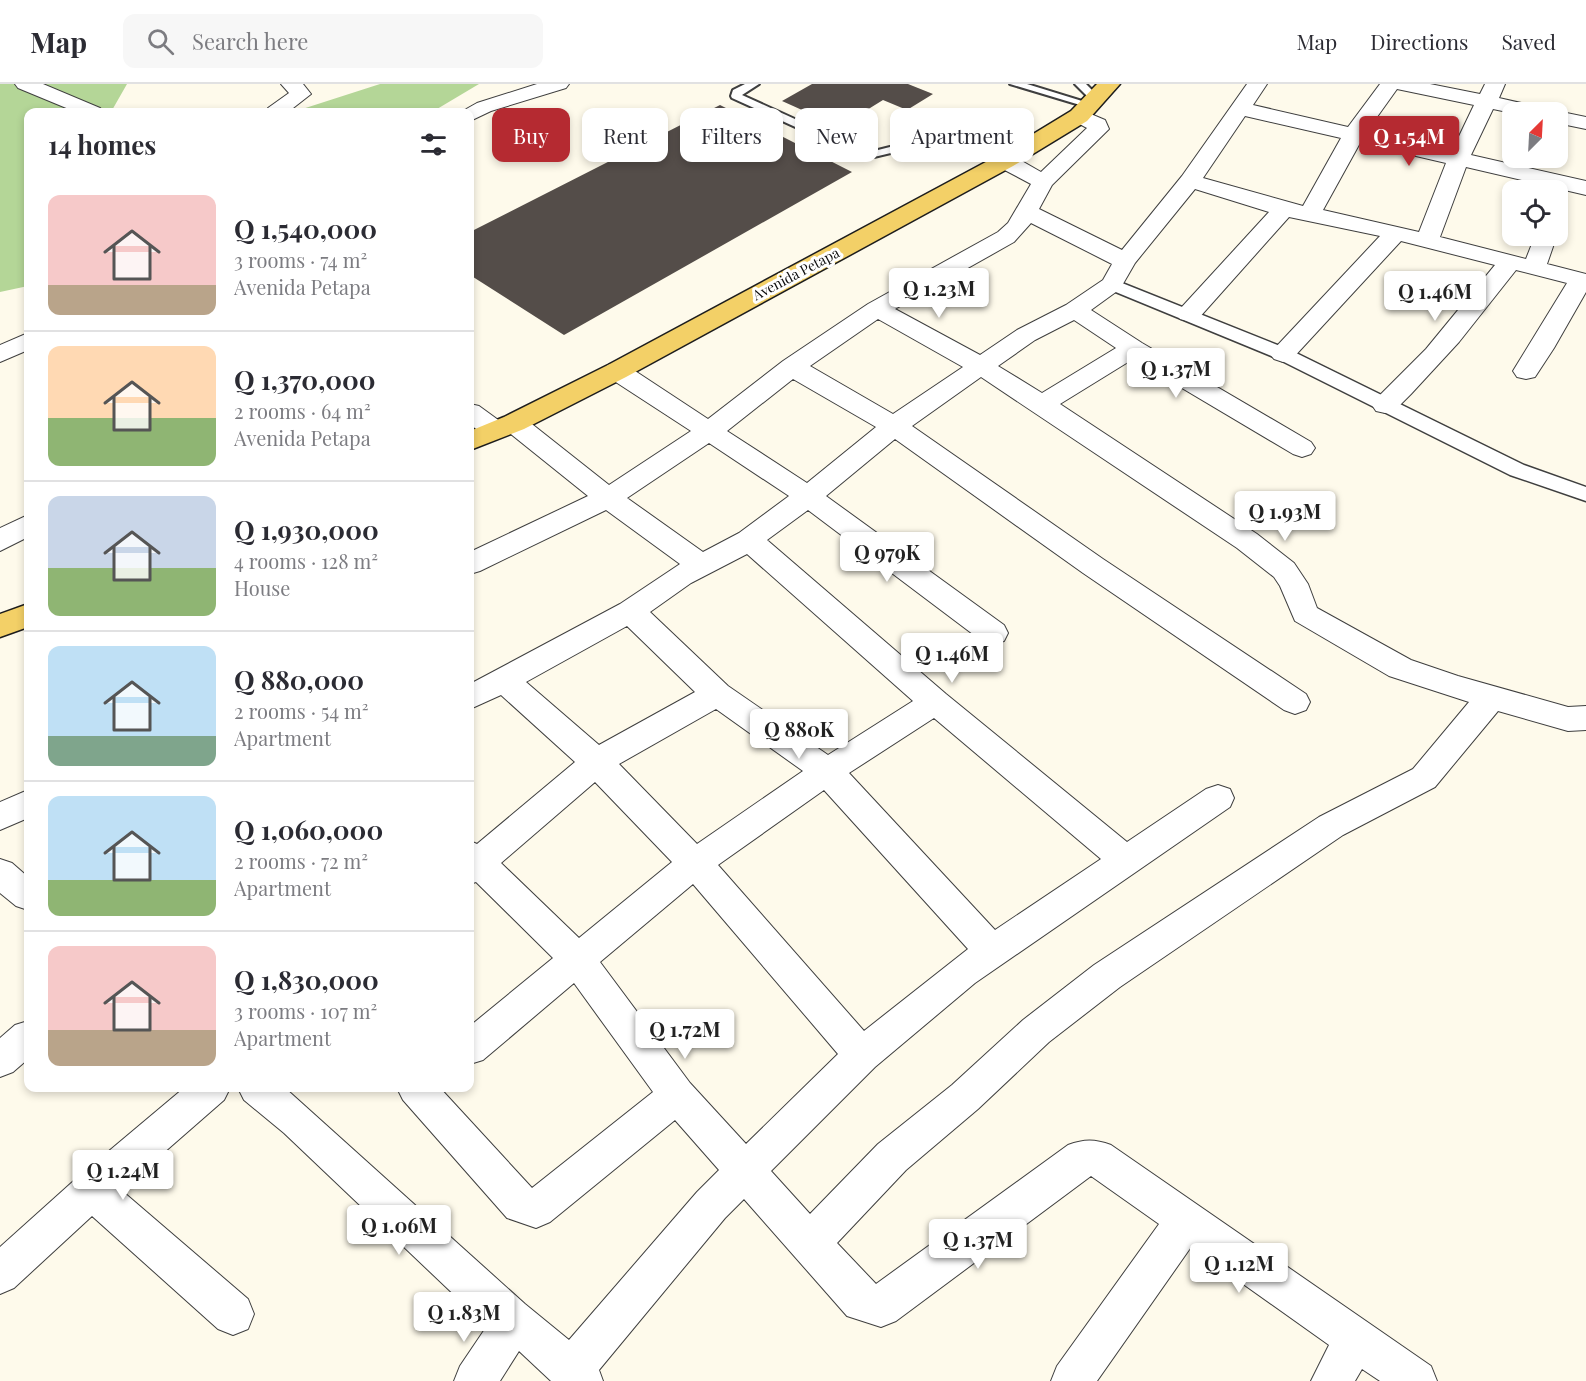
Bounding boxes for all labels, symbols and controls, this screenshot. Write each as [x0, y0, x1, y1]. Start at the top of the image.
search box [123, 14, 543, 68]
text: Map [30, 23, 87, 60]
icon: search [144, 25, 177, 58]
text: Search here [192, 26, 308, 56]
text: Map [1296, 27, 1337, 55]
text: Directions [1370, 27, 1468, 55]
text: Saved [1501, 27, 1556, 55]
north arrow [1502, 102, 1568, 168]
map controls [1502, 102, 1568, 246]
chip: Buy [492, 108, 570, 162]
chip: Rent [582, 108, 668, 162]
chip: Filters [680, 108, 783, 162]
chip: New [795, 108, 878, 162]
chip: Apartment [890, 108, 1034, 162]
pin: Q 1.54M [1354, 116, 1464, 167]
text: Q 1.54M [1373, 122, 1445, 149]
text: 14 homes [48, 127, 156, 162]
icon: filters [417, 128, 450, 161]
button: locate [1502, 180, 1568, 246]
text: Q 1,540,000 [234, 211, 377, 246]
icon: home [96, 219, 168, 291]
street label: Avenida Petapa [748, 243, 842, 305]
text: 3 rooms · 74 m² [234, 246, 367, 273]
pin: Q 1.23M [884, 268, 994, 319]
pin: Q 1.46M [1380, 271, 1490, 322]
text: Avenida Petapa [234, 273, 371, 300]
text: Q 1.23M [903, 274, 975, 301]
text: Q 1.46M [1398, 277, 1472, 304]
pin: Q 1.37M [1121, 348, 1231, 399]
text: Q 1.37M [1141, 354, 1211, 381]
text: Q 1,370,000 [234, 362, 376, 397]
icon: home [96, 370, 168, 442]
text: 2 rooms · 64 m² [234, 397, 371, 424]
text: Avenida Petapa [234, 424, 371, 451]
pin: Q 1.93M [1230, 491, 1340, 542]
text: Q 1.93M [1249, 497, 1321, 524]
text: Q 1,930,000 [234, 512, 379, 547]
icon: home [96, 520, 168, 592]
pin: Q 979K [838, 532, 936, 583]
text: Q 979K [854, 538, 920, 565]
text: 4 rooms · 128 m² [234, 547, 378, 574]
text: House [234, 574, 290, 601]
pin: Q 1.46M [897, 633, 1007, 684]
text: Q 1.46M [915, 639, 989, 666]
text: Q 880,000 [234, 662, 364, 697]
icon: home [96, 670, 168, 742]
text: 2 rooms · 54 m² [234, 697, 369, 724]
pin: Q 880K [750, 709, 848, 760]
text: Q 880K [764, 715, 834, 742]
text: Apartment [234, 724, 331, 751]
text: Q 1,060,000 [234, 812, 383, 847]
icon: home [96, 820, 168, 892]
text: 2 rooms · 72 m² [234, 847, 368, 874]
text: Apartment [234, 874, 331, 901]
text: Q 1,830,000 [234, 962, 379, 997]
icon: home [96, 970, 168, 1042]
text: 3 rooms · 107 m² [234, 997, 377, 1024]
pin: Q 1.72M [630, 1009, 740, 1060]
text: Q 1.72M [649, 1015, 721, 1042]
text: Apartment [234, 1024, 331, 1051]
pin: Q 1.24M [68, 1150, 178, 1201]
text: Q 1.24M [86, 1156, 160, 1183]
pin: Q 1.06M [344, 1205, 454, 1256]
text: Q 1.06M [361, 1211, 437, 1238]
pin: Q 1.37M [923, 1219, 1033, 1270]
text: Q 1.37M [943, 1225, 1013, 1252]
pin: Q 1.12M [1184, 1243, 1294, 1294]
text: Q 1.12M [1204, 1249, 1274, 1276]
pin: Q 1.83M [409, 1292, 519, 1343]
text: Q 1.83M [428, 1298, 500, 1325]

